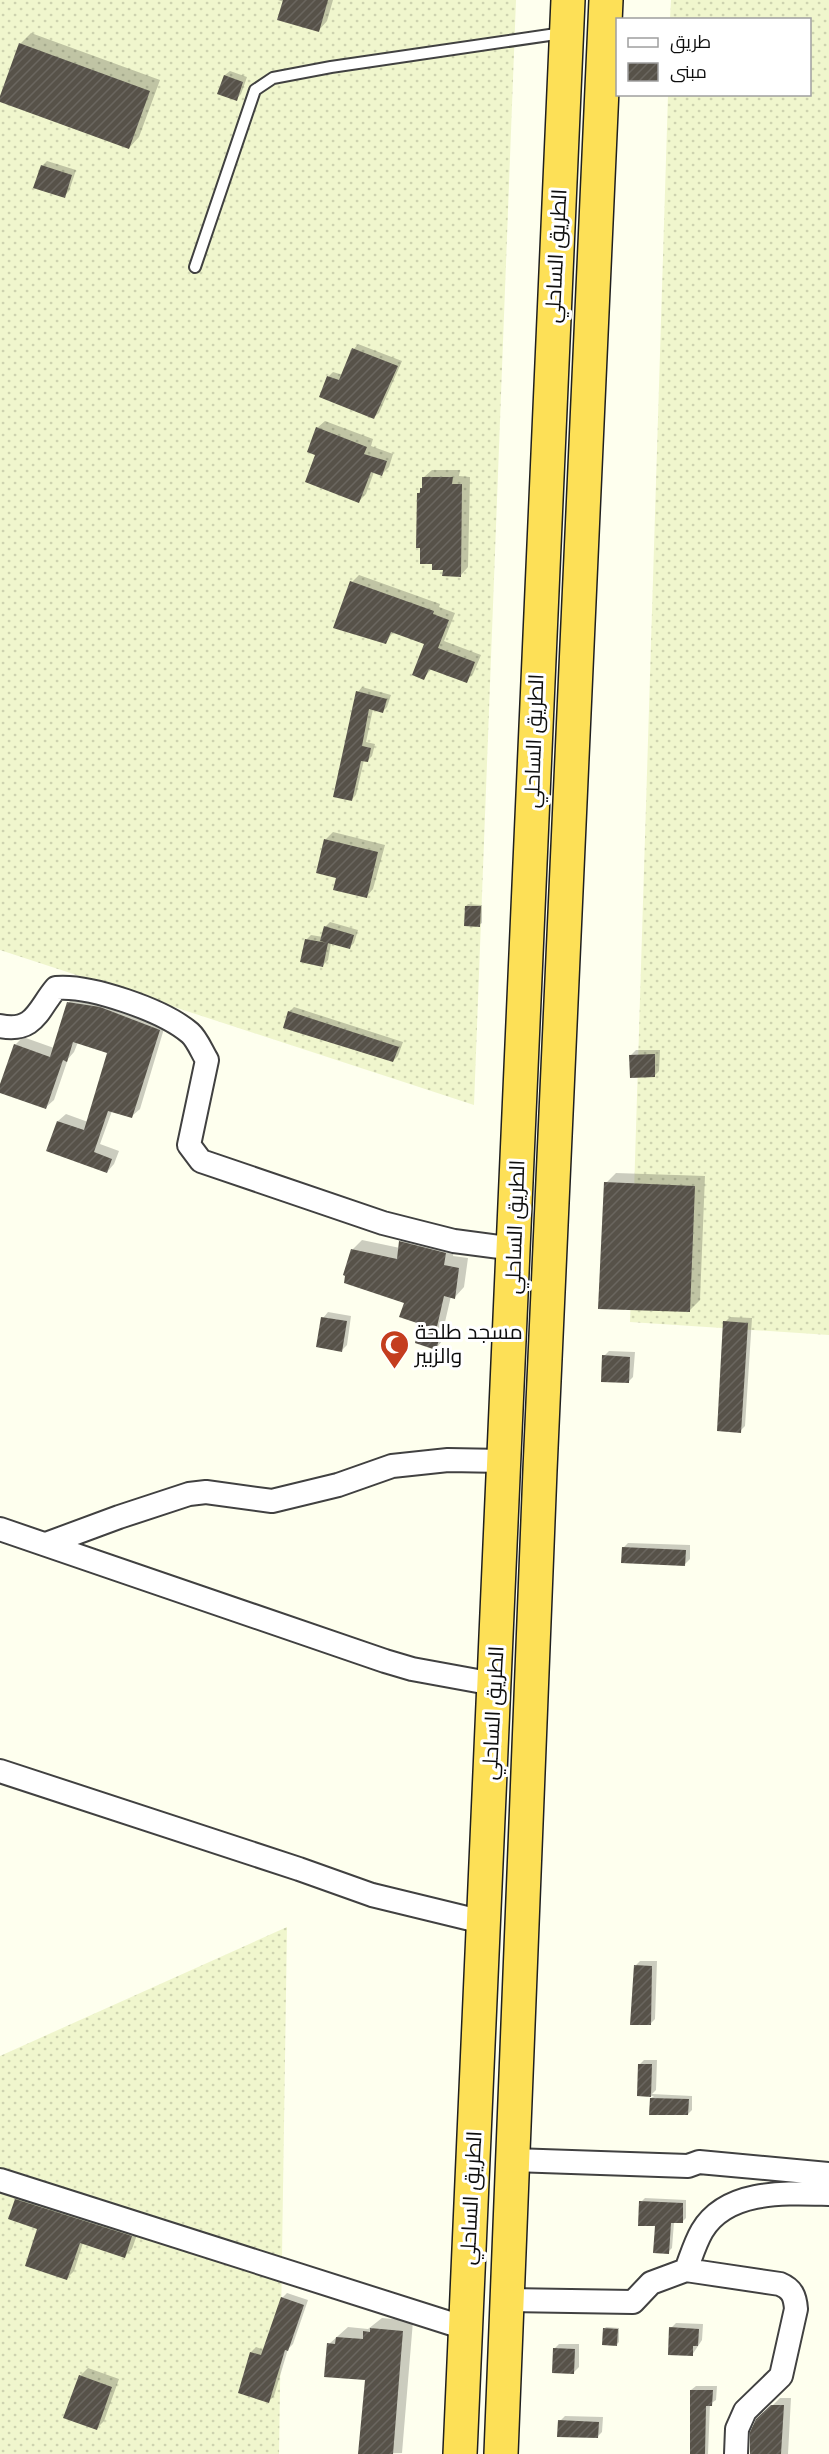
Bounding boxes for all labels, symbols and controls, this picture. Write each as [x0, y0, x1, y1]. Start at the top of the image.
legend [616, 18, 811, 96]
text: طريق [670, 29, 711, 54]
text: مبنى [670, 59, 707, 83]
street label: الطريق الساحلي [538, 188, 575, 324]
street label: الطريق الساحلي [517, 673, 552, 809]
street label: الطريق الساحلي [498, 1159, 533, 1295]
place label: مسجد طلحة والزبير [414, 1317, 523, 1369]
mosque icon: مسجد طلحة والزبير [378, 1328, 410, 1370]
street label: الطريق الساحلي [475, 1645, 512, 1781]
street label: الطريق الساحلي [453, 2130, 490, 2266]

